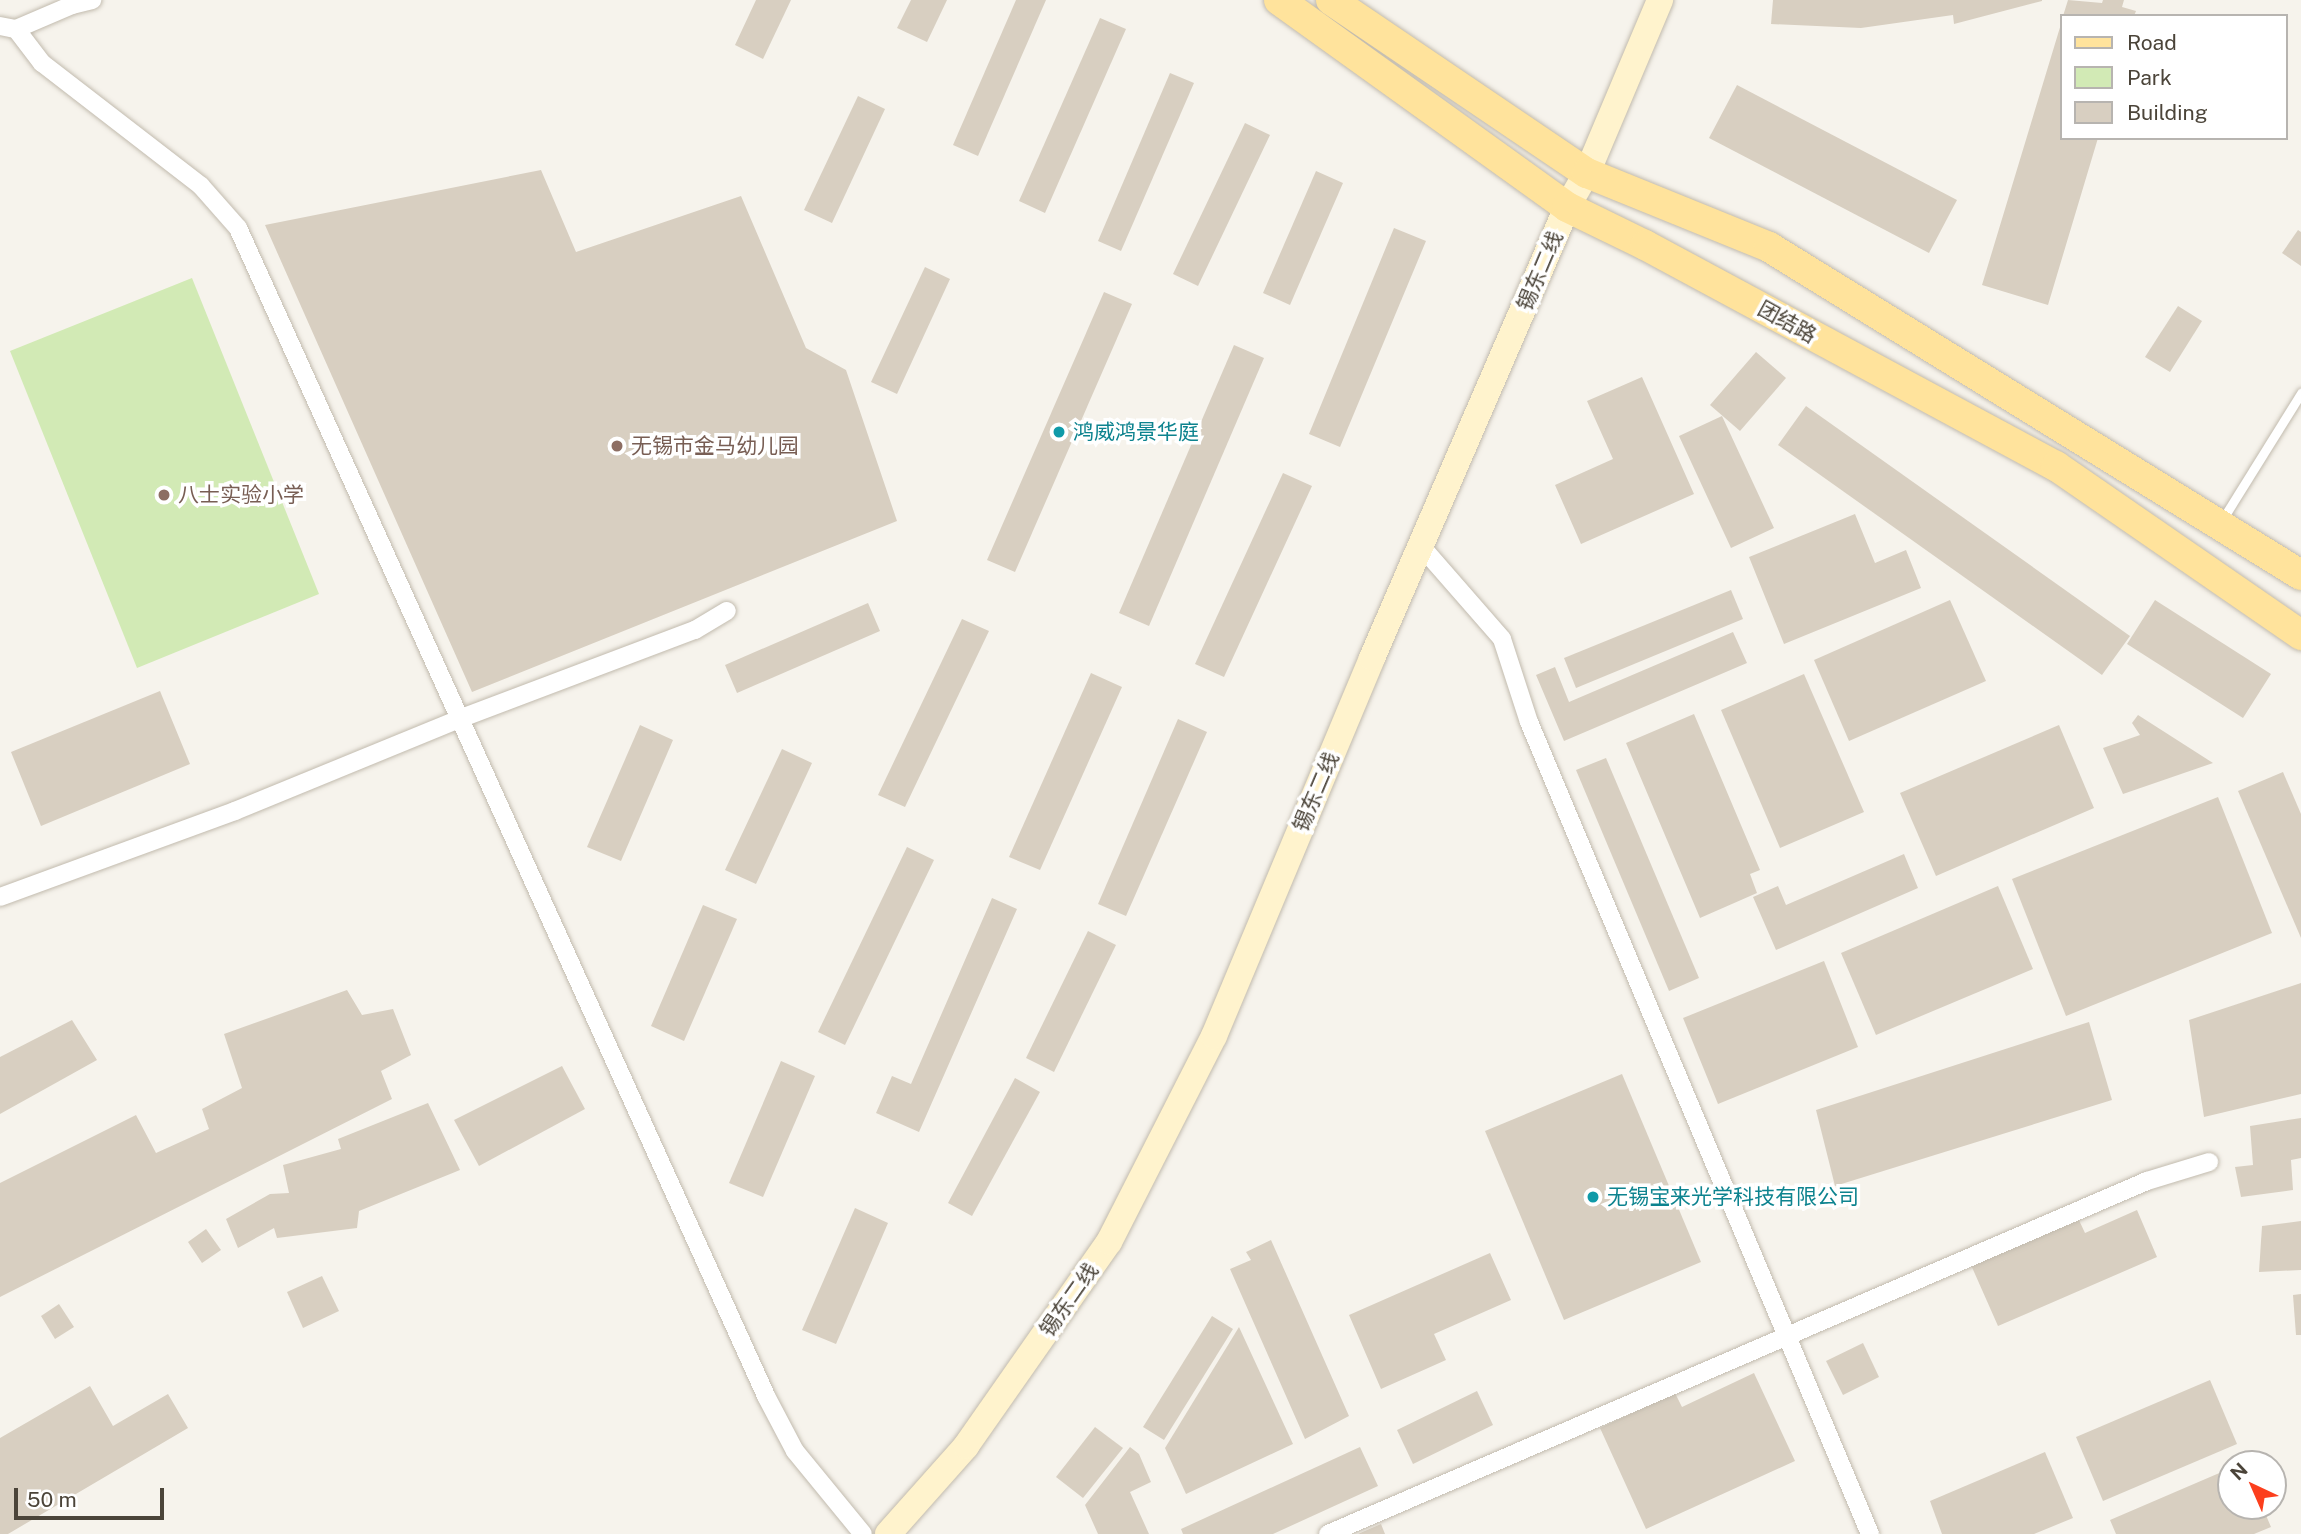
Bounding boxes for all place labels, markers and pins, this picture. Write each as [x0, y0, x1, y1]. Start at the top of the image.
place label: 鸿威鸿景华庭 [1073, 419, 1199, 445]
marker: 鸿威鸿景华庭 [1051, 424, 1067, 440]
place label: 无锡市金马幼儿园 [631, 433, 799, 459]
marker: 无锡市金马幼儿园 [609, 438, 625, 454]
place label: 八士实验小学 [178, 482, 304, 508]
marker: 八士实验小学 [156, 487, 172, 503]
place label: 无锡宝来光学科技有限公司 [1607, 1184, 1859, 1210]
marker: 无锡宝来光学科技有限公司 [1585, 1189, 1601, 1205]

